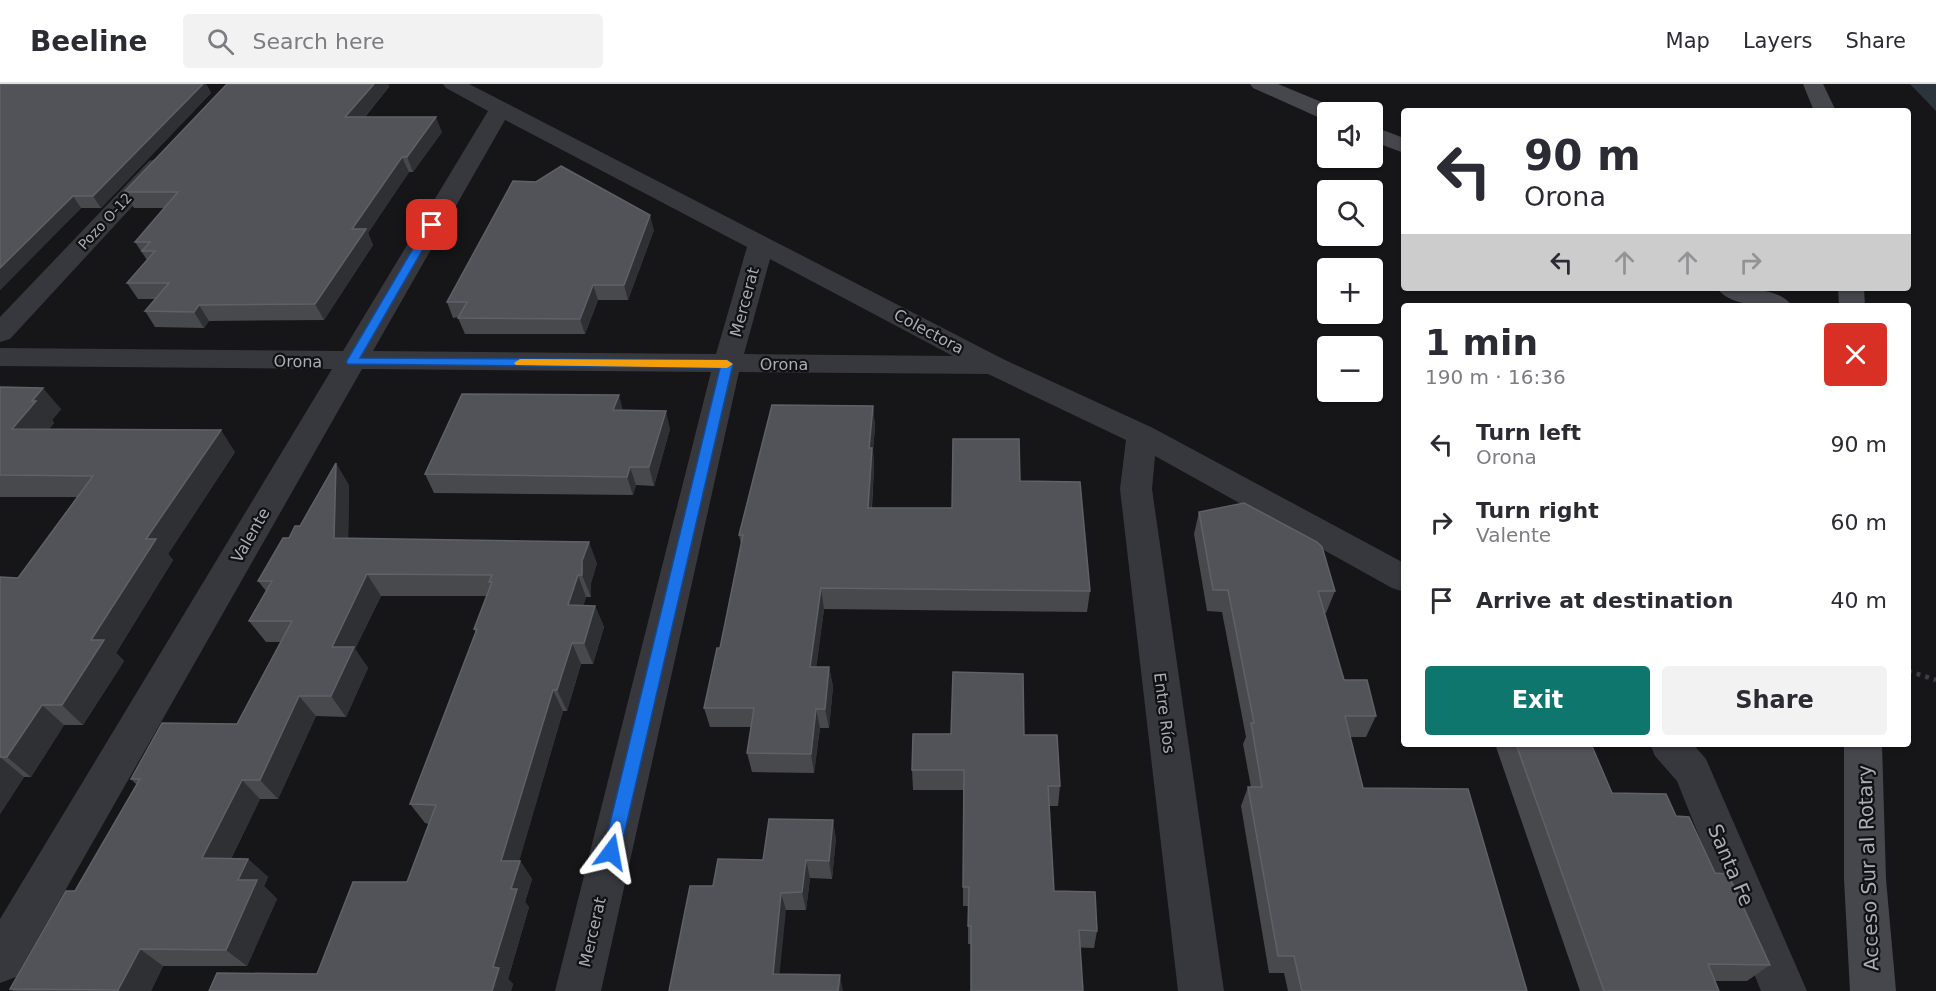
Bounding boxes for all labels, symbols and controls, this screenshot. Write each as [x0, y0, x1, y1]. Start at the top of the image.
search box [183, 14, 603, 68]
text: Beeline [30, 25, 147, 58]
icon: search [204, 25, 237, 58]
text: Search here [252, 29, 385, 54]
text: Map [1666, 29, 1710, 53]
text: Layers [1743, 29, 1812, 53]
text: Share [1845, 29, 1906, 53]
map controls [1317, 102, 1383, 402]
button: sound [1317, 102, 1383, 168]
text: 90 m [1524, 131, 1641, 180]
icon: left [1425, 132, 1503, 210]
button: search [1317, 180, 1383, 246]
text: Orona [1524, 181, 1606, 212]
street label: Pozo O-12 [75, 190, 135, 252]
pin [406, 199, 457, 250]
icon: arrive [415, 208, 448, 241]
icon: left [1545, 246, 1578, 279]
icon: ahead [1608, 246, 1641, 279]
icon: ahead [1671, 246, 1704, 279]
icon: right [1734, 246, 1767, 279]
button: + [1317, 258, 1383, 324]
street label: Mercerat [726, 265, 763, 339]
street label: Colectora [891, 305, 967, 358]
text: 1 min [1425, 322, 1538, 363]
button: close [1824, 323, 1887, 386]
button: − [1317, 336, 1383, 402]
street label: Orona [274, 352, 322, 371]
street label: Orona [760, 355, 808, 374]
text: 190 m · 16:36 [1425, 365, 1566, 389]
text: Turn left [1476, 420, 1581, 445]
icon: left [1425, 428, 1458, 461]
text: 90 m [1831, 432, 1887, 457]
text: Orona [1476, 445, 1537, 469]
text: Turn right [1476, 498, 1599, 523]
street label: Valente [227, 504, 274, 566]
icon: right [1425, 506, 1458, 539]
text: 60 m [1831, 510, 1887, 535]
text: Valente [1476, 523, 1551, 547]
icon: arrive [1425, 584, 1458, 617]
text: Arrive at destination [1476, 588, 1733, 613]
text: 40 m [1831, 588, 1887, 613]
button: Exit [1425, 666, 1650, 735]
button: Share [1662, 666, 1887, 735]
street label: Entre Ríos [1150, 672, 1179, 755]
street label: Acceso Sur al Rotary [1852, 764, 1884, 971]
position arrow [579, 820, 643, 884]
street label: Santa Fe [1703, 820, 1759, 910]
street label: Mercerat [575, 895, 610, 969]

